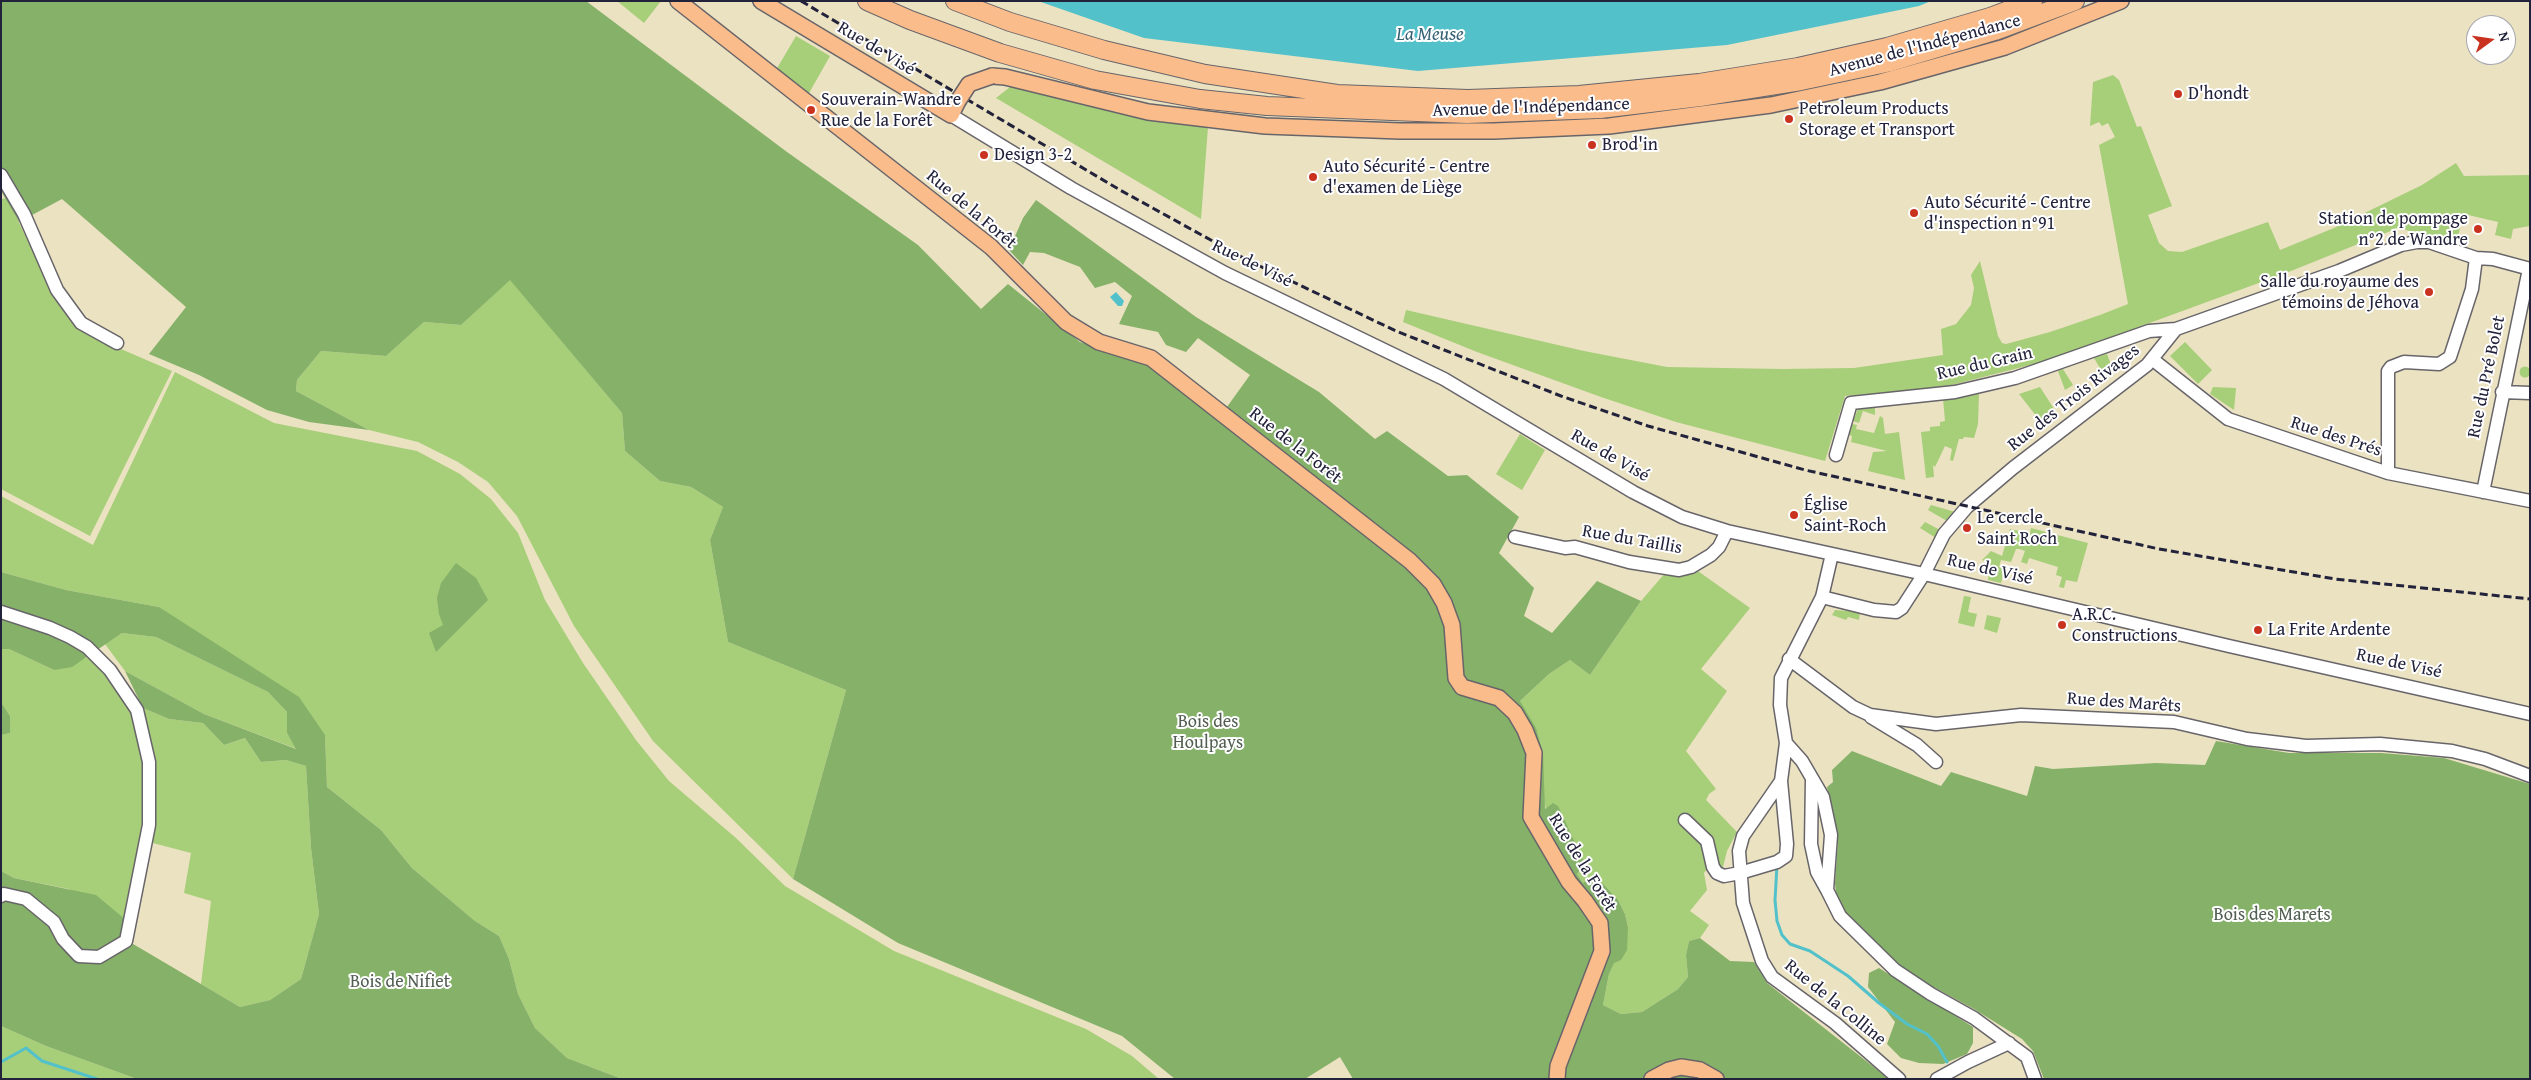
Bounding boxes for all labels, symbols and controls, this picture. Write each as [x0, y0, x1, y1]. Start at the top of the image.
street label: Avenue de l'Indépendance [1827, 10, 2023, 82]
north arrow [2466, 15, 2516, 65]
street label: Rue de Visé [833, 17, 919, 81]
water label: La Meuse [1396, 24, 1464, 46]
text: N [2494, 30, 2515, 44]
place label: D'hondt [2188, 83, 2249, 105]
marker: D'hondt [2172, 88, 2184, 100]
place label: Souverain-Wandre Rue de la Forêt [821, 89, 961, 132]
street label: Avenue de l'Indépendance [1432, 94, 1630, 122]
place label: Petroleum Products Storage et Transport [1799, 98, 1955, 140]
marker: Souverain-Wandre Rue de la Forêt [805, 104, 817, 116]
marker: Petroleum Products Storage et Transport [1783, 113, 1795, 125]
place label: Brod'in [1602, 134, 1658, 156]
marker: Brod'in [1586, 139, 1598, 151]
place label: Design 3-2 [994, 144, 1072, 166]
marker: Design 3-2 [978, 149, 990, 161]
place label: Auto Sécurité - Centre d'examen de Liège [1323, 156, 1490, 198]
street label: Rue de la Forêt [921, 166, 1021, 254]
marker: Auto Sécurité - Centre d'examen de Liège [1307, 171, 1319, 183]
place label: Auto Sécurité - Centre d'inspection n°91 [1924, 192, 2091, 234]
marker: Auto Sécurité - Centre d'inspection n°91 [1908, 207, 1920, 219]
place label: Station de pompage n°2 de Wandre [2318, 208, 2468, 250]
marker: Station de pompage n°2 de Wandre [2472, 223, 2484, 235]
street label: Rue de Visé [1208, 235, 1296, 293]
place label: Salle du royaume des témoins de Jéhova [2260, 271, 2419, 314]
marker: Salle du royaume des témoins de Jéhova [2423, 286, 2435, 298]
street label: Rue du Pré Bolet [2463, 314, 2511, 440]
street label: Rue des Trois Rivages [2004, 340, 2144, 456]
street label: Rue du Grain [1935, 343, 2035, 385]
street label: Rue de la Forêt [1244, 403, 1346, 489]
street label: Rue des Prés [2288, 412, 2384, 462]
street label: Rue de Visé [1567, 425, 1653, 487]
place label: Église Saint-Roch [1804, 494, 1886, 536]
place label: Le cercle Saint Roch [1977, 507, 2057, 550]
marker: Église Saint-Roch [1788, 509, 1800, 521]
street label: Rue du Taillis [1580, 521, 1684, 559]
marker: Le cercle Saint Roch [1961, 522, 1973, 534]
street label: Rue de Visé [1945, 550, 2035, 590]
place label: A.R.C. Constructions [2072, 604, 2178, 646]
marker: A.R.C. Constructions [2056, 619, 2068, 631]
place label: La Frite Ardente [2268, 619, 2390, 641]
marker: La Frite Ardente [2252, 624, 2264, 636]
street label: Rue de Visé [2354, 644, 2444, 684]
street label: Rue des Marêts [2066, 688, 2182, 718]
park label: Bois des Houlpays [1173, 711, 1243, 754]
street label: Rue de la Forêt [1543, 810, 1621, 916]
park label: Bois des Marets [2213, 904, 2331, 926]
street label: Rue de la Colline [1780, 955, 1890, 1051]
park label: Bois de Nifiet [350, 971, 450, 993]

